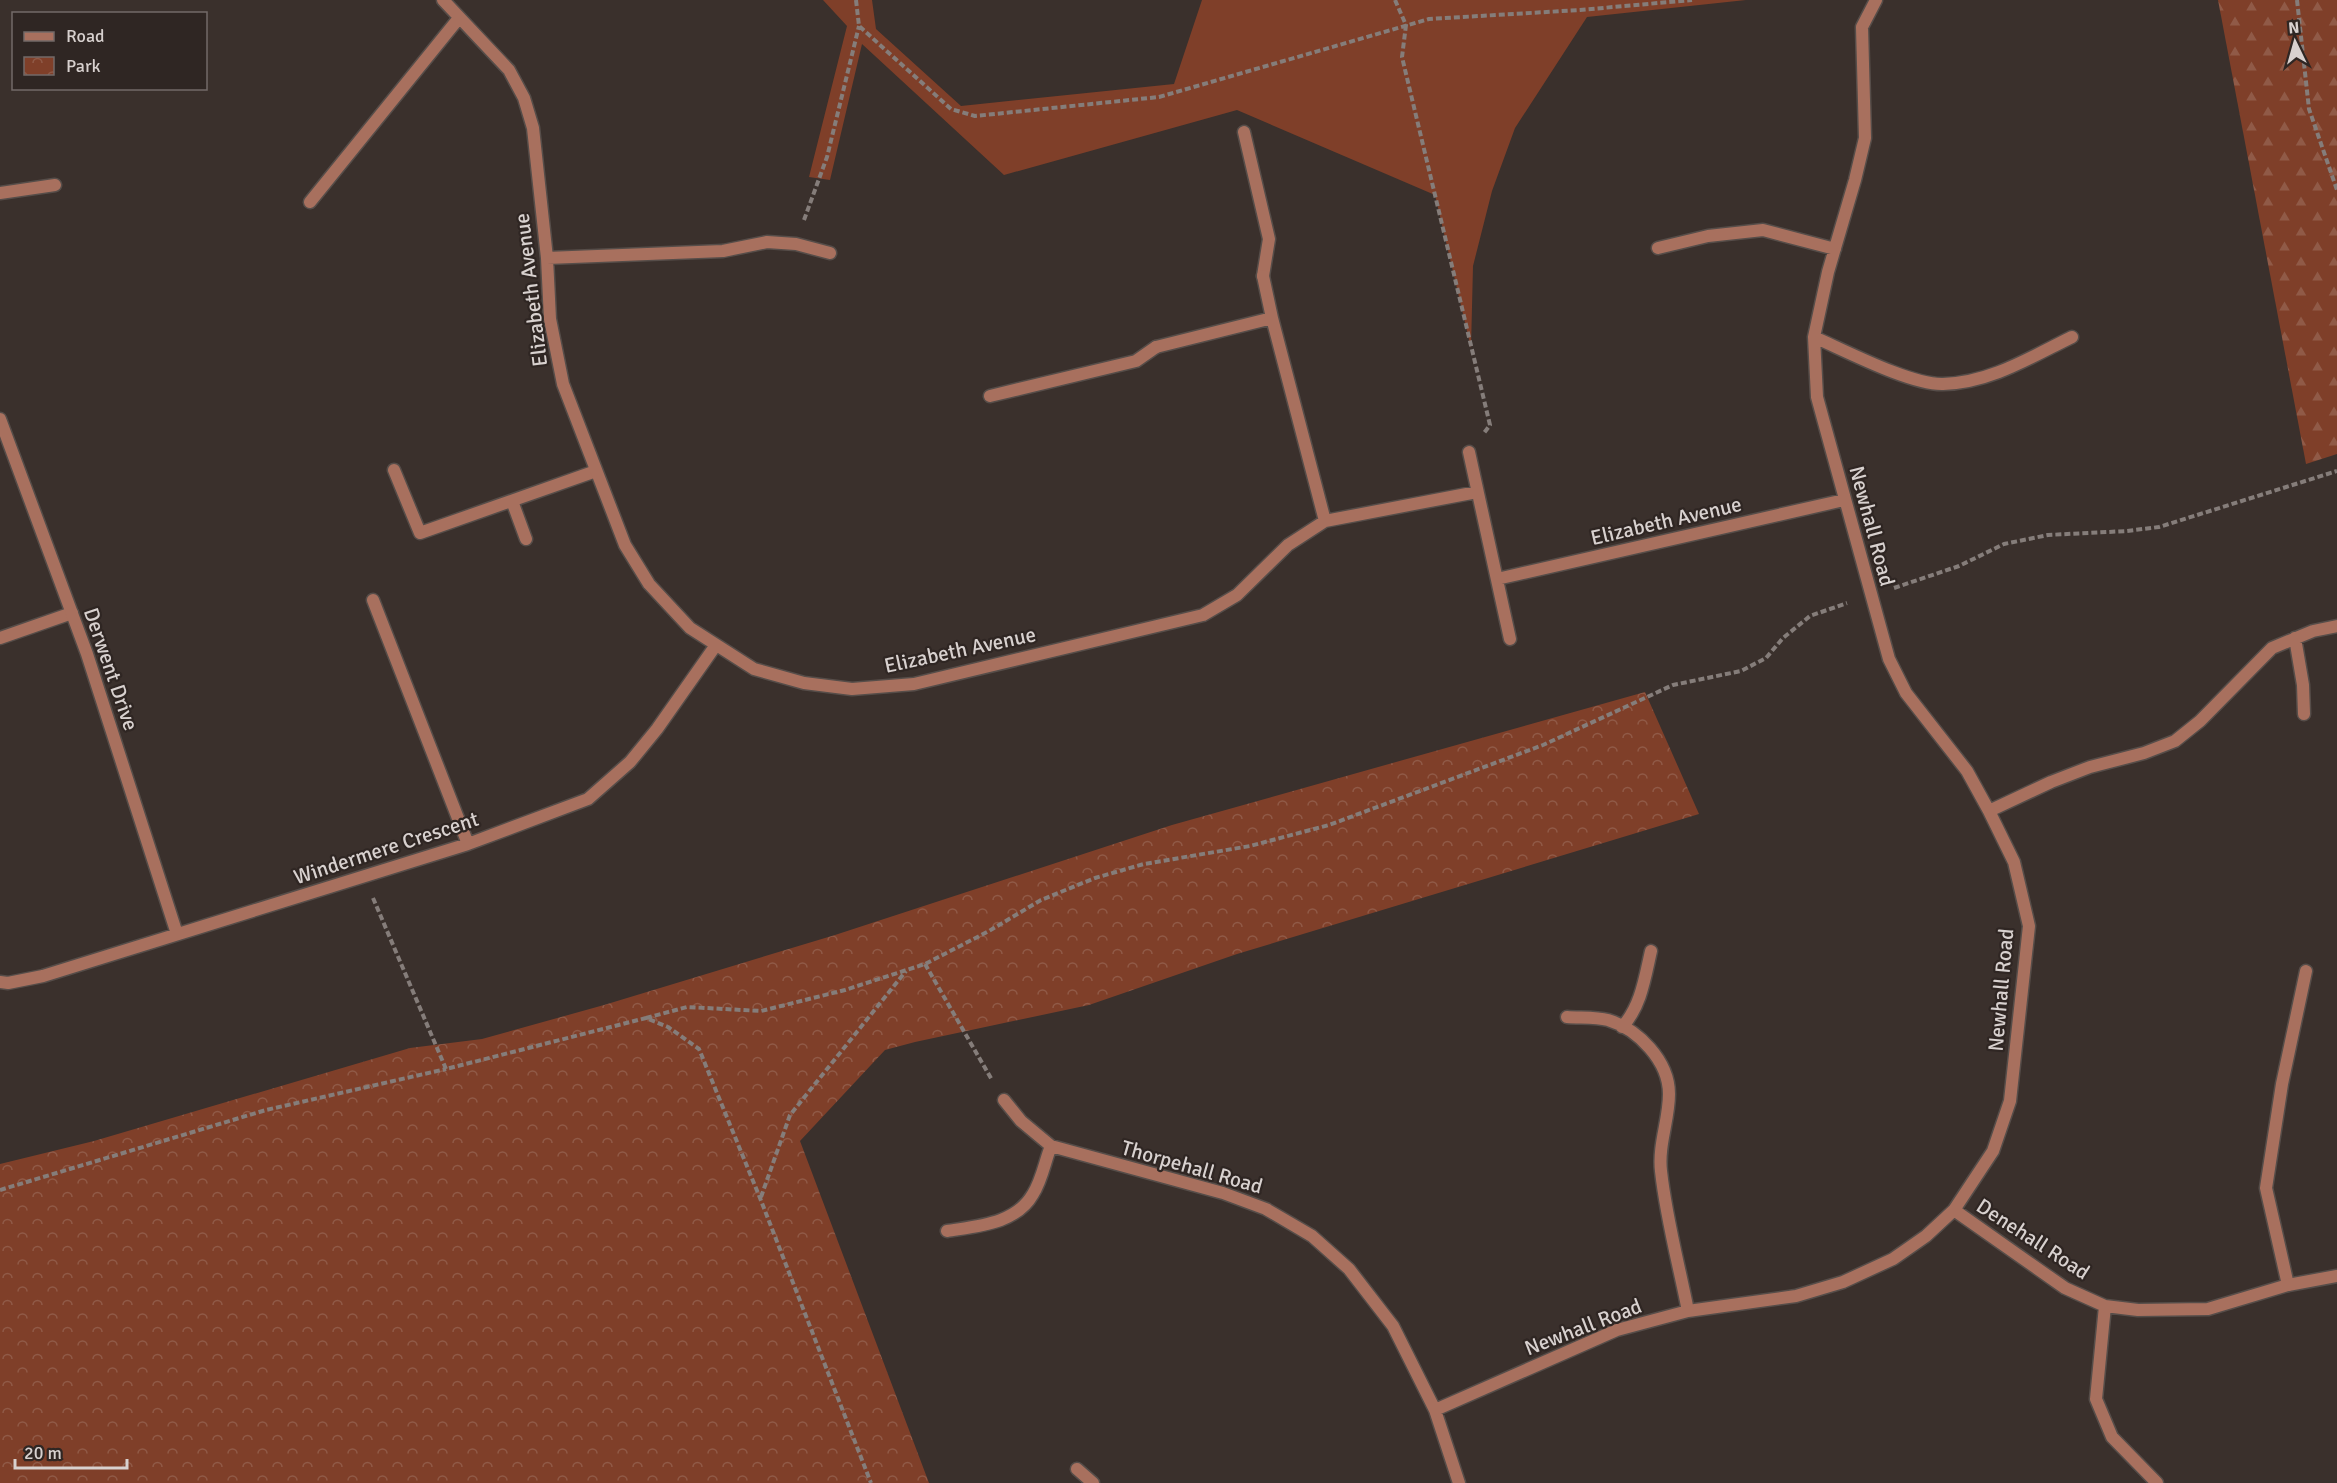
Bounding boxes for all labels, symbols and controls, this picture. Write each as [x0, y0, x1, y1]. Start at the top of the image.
legend [12, 12, 207, 90]
north arrow [2265, 12, 2325, 72]
text: N [2287, 18, 2300, 39]
text: Road [66, 25, 105, 47]
text: Park [66, 55, 101, 77]
street label: Elizabeth Avenue [509, 212, 553, 368]
street label: Newhall Road [1843, 463, 1901, 589]
street label: Elizabeth Avenue [1588, 491, 1744, 551]
street label: Derwent Drive [78, 604, 144, 734]
street label: Elizabeth Avenue [882, 621, 1038, 679]
street label: Windermere Crescent [290, 806, 482, 890]
street label: Newhall Road [1983, 927, 2019, 1053]
street label: Thorpehall Road [1118, 1134, 1266, 1200]
street label: Denehall Road [1971, 1193, 2095, 1285]
street label: Newhall Road [1521, 1293, 1645, 1361]
scale bar [15, 1432, 128, 1470]
text: 20 m [24, 1442, 62, 1464]

